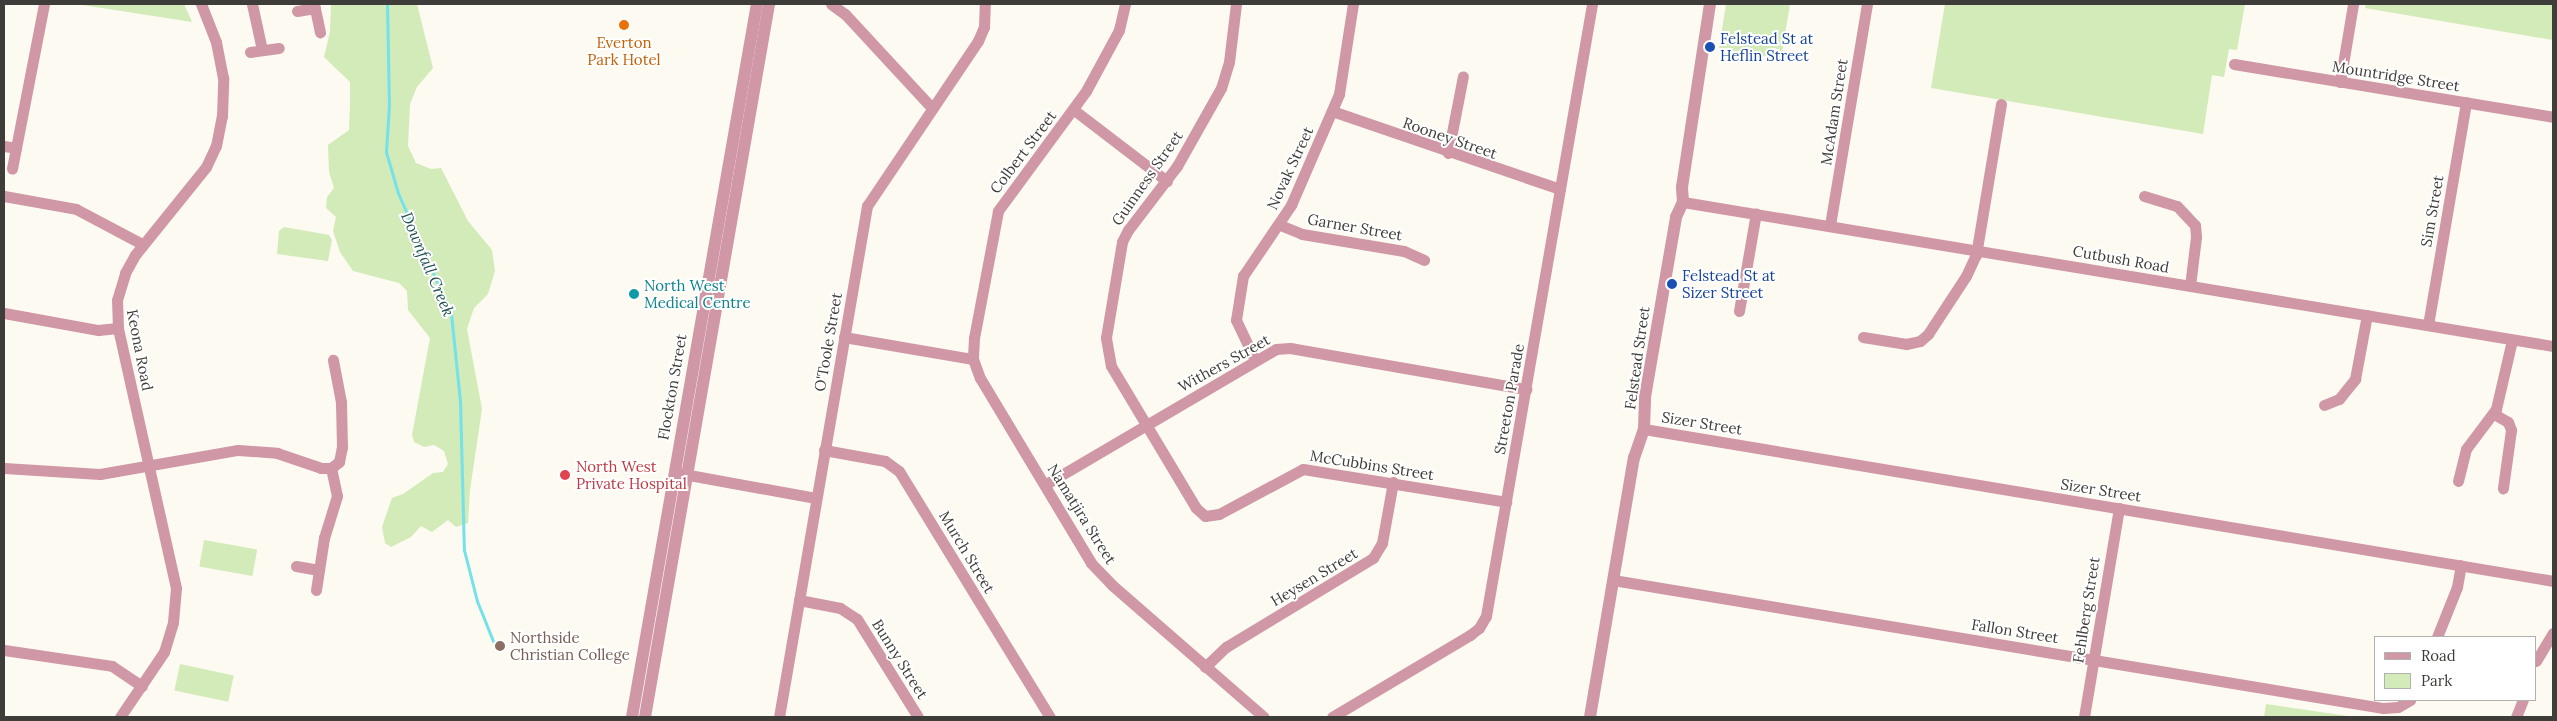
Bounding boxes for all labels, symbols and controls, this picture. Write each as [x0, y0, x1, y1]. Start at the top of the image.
marker: Everton Park Hotel [618, 19, 630, 31]
place label: Felstead St at Heflin Street [1720, 29, 1813, 64]
place label: Everton Park Hotel [587, 33, 661, 68]
marker: Felstead St at Heflin Street [1704, 41, 1716, 53]
street label: McAdam Street [1817, 57, 1851, 167]
street label: Mountridge Street [2331, 57, 2461, 95]
street label: Colbert Street [986, 107, 1060, 197]
street label: Rooney Street [1401, 113, 1499, 163]
street label: Novak Street [1263, 124, 1317, 212]
street label: Guinness Street [1108, 127, 1186, 229]
street label: Sim Street [2417, 174, 2447, 248]
water label: Downfall Creek [397, 209, 459, 319]
street label: Garner Street [1306, 210, 1404, 244]
street label: Cutbush Road [2071, 242, 2171, 276]
place label: Felstead St at Sizer Street [1682, 266, 1775, 301]
place label: North West Medical Centre [644, 276, 751, 311]
marker: Felstead St at Sizer Street [1666, 278, 1678, 290]
marker: North West Medical Centre [628, 288, 640, 300]
street label: O'Toole Street [810, 291, 846, 393]
street label: Felstead Street [1621, 305, 1653, 411]
street label: Keona Road [123, 308, 157, 392]
street label: Withers Street [1175, 330, 1273, 396]
street label: Flockton Street [654, 333, 690, 441]
street label: Streeton Parade [1490, 342, 1528, 456]
street label: Sizer Street [1660, 408, 1744, 438]
street label: McCubbins Street [1309, 446, 1435, 484]
place label: North West Private Hospital [576, 457, 687, 492]
street label: Namatjira Street [1044, 461, 1120, 567]
marker: North West Private Hospital [558, 468, 572, 482]
street label: Sizer Street [2059, 475, 2143, 505]
street label: Murch Street [935, 508, 999, 596]
street label: Heysen Street [1267, 544, 1361, 610]
street label: Fehlberg Street [2069, 556, 2103, 664]
street label: Fallon Street [1970, 615, 2060, 647]
street label: Bunny Street [868, 616, 932, 702]
place label: Northside Christian College [510, 628, 630, 663]
legend [2374, 636, 2537, 701]
marker: Northside Christian College [494, 640, 506, 652]
text: Road [2421, 646, 2456, 665]
text: Park [2421, 671, 2452, 690]

